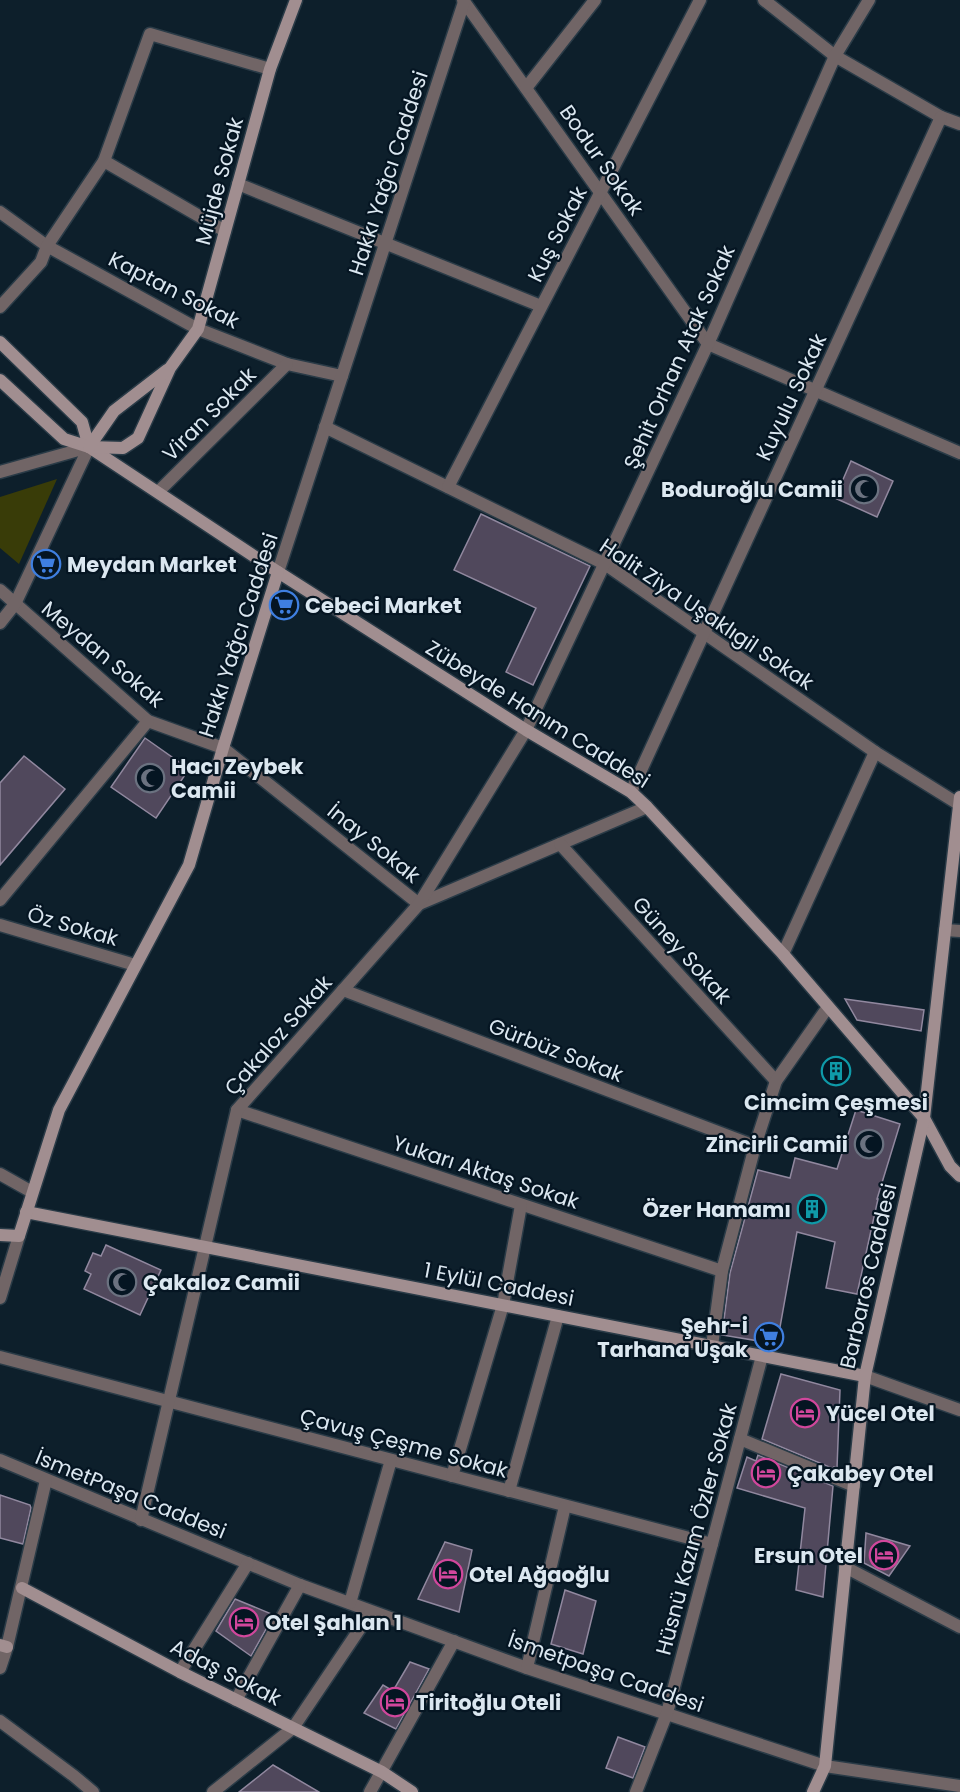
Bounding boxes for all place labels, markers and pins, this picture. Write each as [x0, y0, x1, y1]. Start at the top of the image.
mosque icon: Boduroğlu Camii [848, 473, 880, 505]
place label: Boduroğlu Camii [661, 475, 843, 504]
supermarket icon: Meydan Market [30, 548, 62, 580]
place label: Meydan Market [67, 550, 237, 579]
supermarket icon: Cebeci Market [268, 589, 300, 621]
place label: Cebeci Market [305, 591, 461, 620]
place label: Hacı Zeybek Camii [171, 752, 303, 805]
mosque icon: Hacı Zeybek Camii [134, 762, 166, 794]
building icon: Cimcim Çeşmesi [820, 1055, 852, 1087]
place label: Cimcim Çeşmesi [744, 1088, 928, 1117]
mosque icon: Zincirli Camii [853, 1128, 885, 1160]
place label: Zincirli Camii [706, 1130, 848, 1159]
building icon: Özer Hamamı [796, 1193, 828, 1225]
place label: Özer Hamamı [643, 1195, 791, 1224]
mosque icon: Çakaloz Camii [106, 1266, 138, 1298]
place label: Çakaloz Camii [143, 1268, 300, 1297]
place label: Şehr-i Tarhana Uşak [597, 1311, 748, 1364]
supermarket icon: Şehr-i Tarhana Uşak [753, 1321, 785, 1353]
hotel icon: Yücel Otel [789, 1397, 821, 1429]
place label: Yücel Otel [826, 1399, 935, 1428]
hotel icon: Çakabey Otel [750, 1457, 782, 1489]
place label: Çakabey Otel [787, 1459, 934, 1488]
hotel icon: Ersun Otel [868, 1539, 900, 1571]
place label: Ersun Otel [754, 1541, 863, 1570]
hotel icon: Otel Ağaoğlu [432, 1558, 464, 1590]
place label: Otel Ağaoğlu [469, 1560, 610, 1589]
hotel icon: Otel Şahlan 1 [228, 1606, 260, 1638]
place label: Otel Şahlan 1 [265, 1608, 402, 1637]
hotel icon: Tiritoğlu Oteli [379, 1686, 411, 1718]
place label: Tiritoğlu Oteli [416, 1688, 561, 1717]

